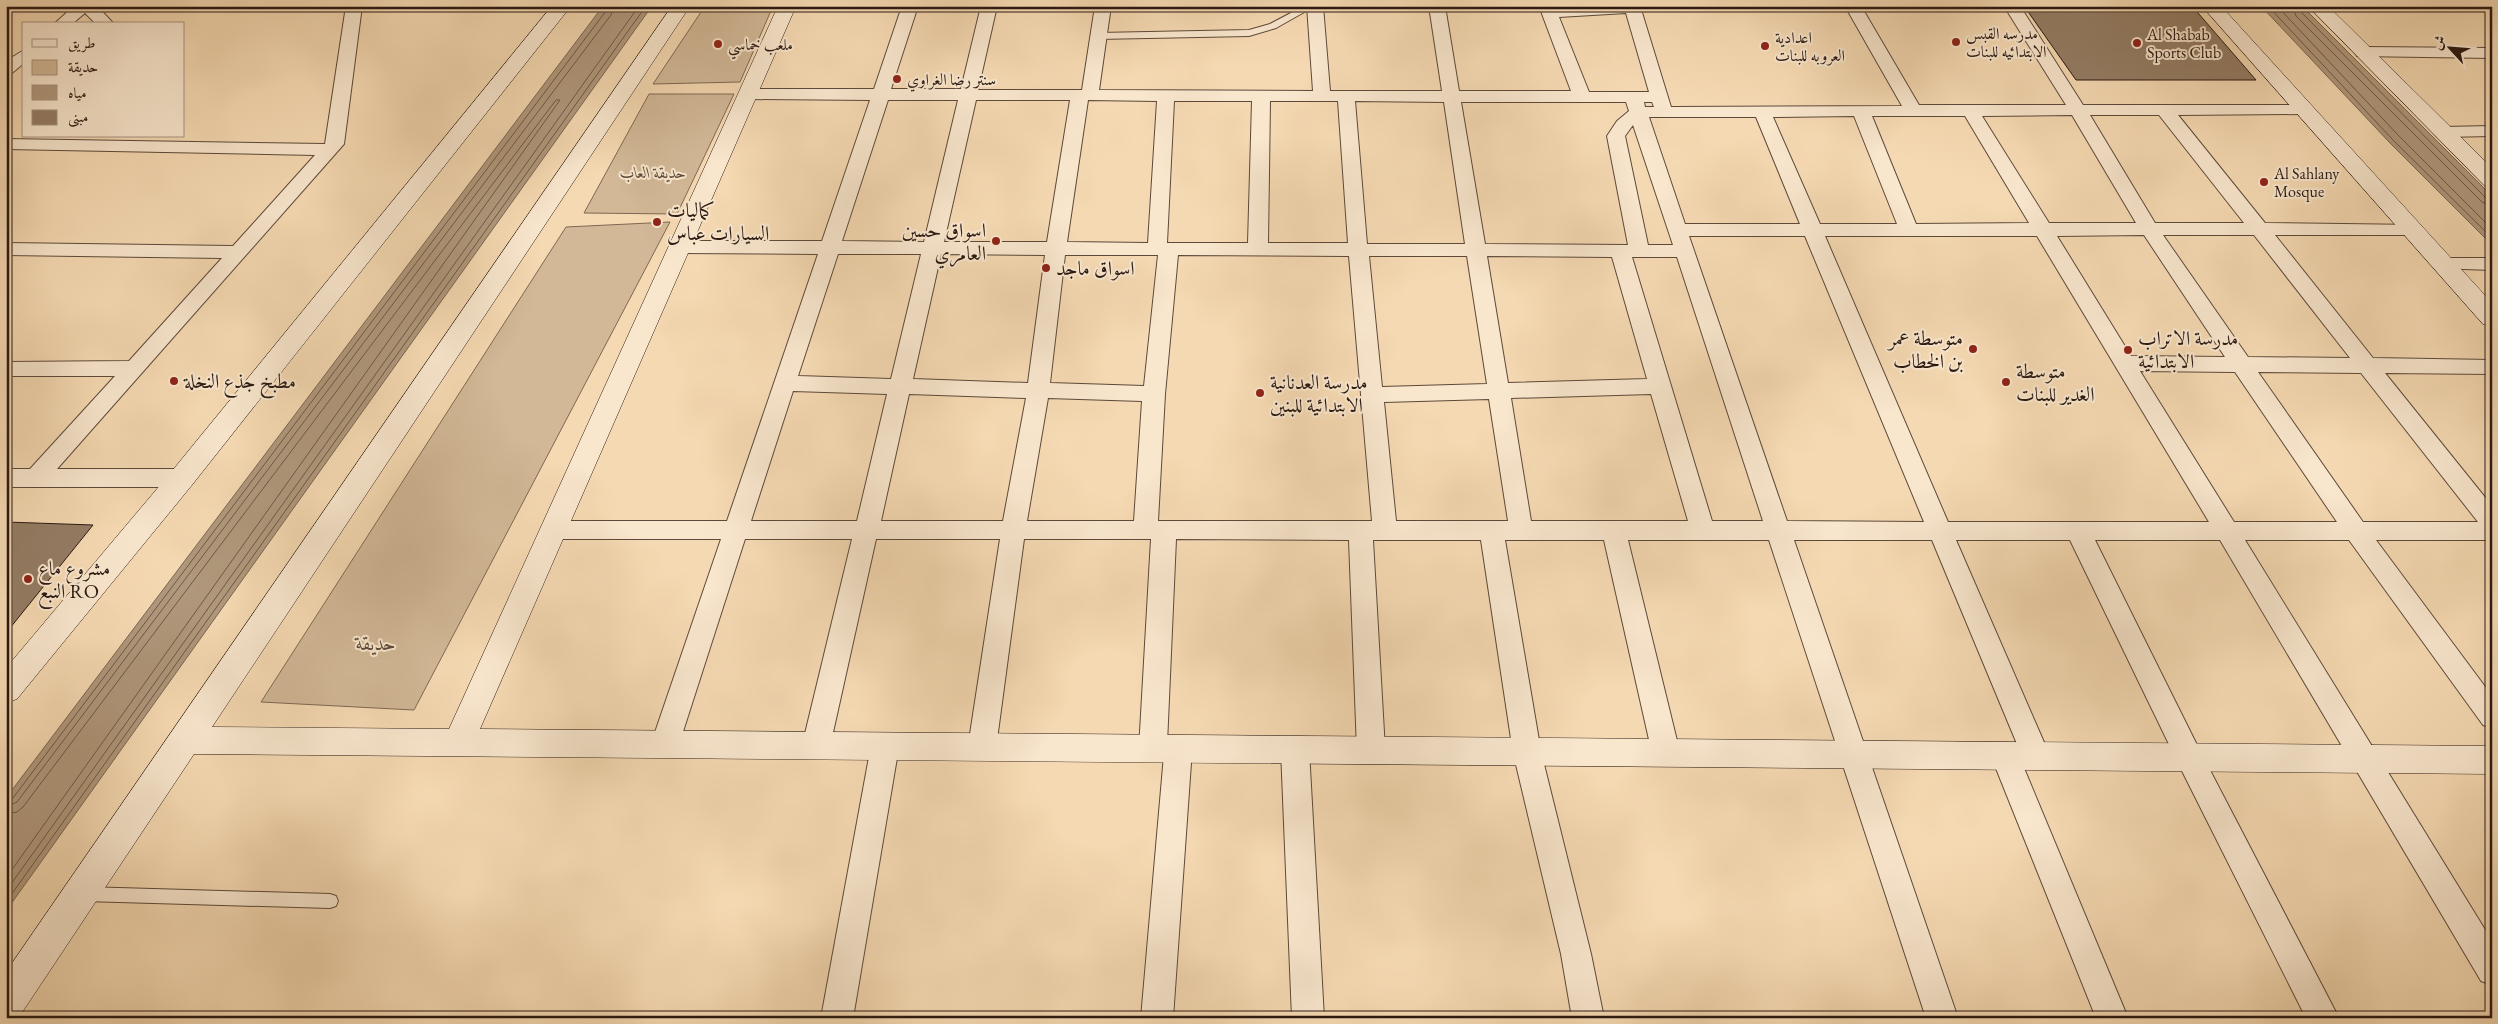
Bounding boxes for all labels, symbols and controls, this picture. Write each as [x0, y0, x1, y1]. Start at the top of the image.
legend [22, 22, 185, 138]
north arrow [2426, 22, 2476, 72]
place label: مدرسه القبس الابتدائيه للبنات [1966, 23, 2047, 62]
place label: Al Shabab Sports Club [2146, 24, 2221, 63]
place label: اعدادية العروبه للبنات [1775, 27, 1845, 66]
text: ش [2427, 32, 2449, 52]
text: طريق [68, 33, 95, 53]
place label: ملعب خماسي [728, 34, 793, 60]
marker: مدرسه القبس الابتدائيه للبنات [1950, 36, 1962, 48]
marker: Al Shabab Sports Club [2131, 37, 2143, 49]
marker: ملعب خماسي [712, 38, 724, 50]
marker: اعدادية العروبه للبنات [1759, 40, 1771, 52]
text: حديقة [68, 57, 98, 76]
place label: سنتر رضا الغراوي [907, 69, 996, 92]
marker: سنتر رضا الغراوي [891, 73, 903, 85]
text: مياه [68, 83, 86, 102]
text: مبنى [68, 107, 88, 128]
park label: حديقة العاب [620, 162, 686, 183]
place label: Al Sahlany Mosque [2273, 163, 2340, 202]
marker: Al Sahlany Mosque [2258, 176, 2270, 188]
place label: كماليات السيارات عباس [667, 197, 769, 246]
marker: كماليات السيارات عباس [651, 216, 663, 228]
place label: اسواق حسين العامري [902, 217, 986, 269]
marker: اسواق حسين العامري [990, 235, 1002, 247]
place label: اسواق ماجد [1056, 255, 1135, 281]
marker: اسواق ماجد [1040, 262, 1052, 274]
place label: متوسطة عمر بن الخطاب [1887, 325, 1963, 374]
place label: مدرسة الاتراب الابتدائية [2138, 325, 2238, 374]
marker: متوسطة عمر بن الخطاب [1967, 343, 1979, 355]
marker: مدرسة الاتراب الابتدائية [2122, 344, 2134, 356]
place label: متوسطة الغدير للبنات [2016, 358, 2095, 407]
place label: مطبخ جذع النخلة [183, 368, 296, 399]
place label: مدرسة العدنانية الابتدائية للبنين [1270, 369, 1368, 418]
marker: مطبخ جذع النخلة [168, 375, 180, 387]
marker: متوسطة الغدير للبنات [2000, 376, 2012, 388]
marker: مدرسة العدنانية الابتدائية للبنين [1254, 387, 1266, 399]
place label: مشروع ماع النبع RO [38, 555, 110, 609]
marker: مشروع ماع النبع RO [22, 573, 34, 585]
park label: حديقة [354, 630, 396, 656]

